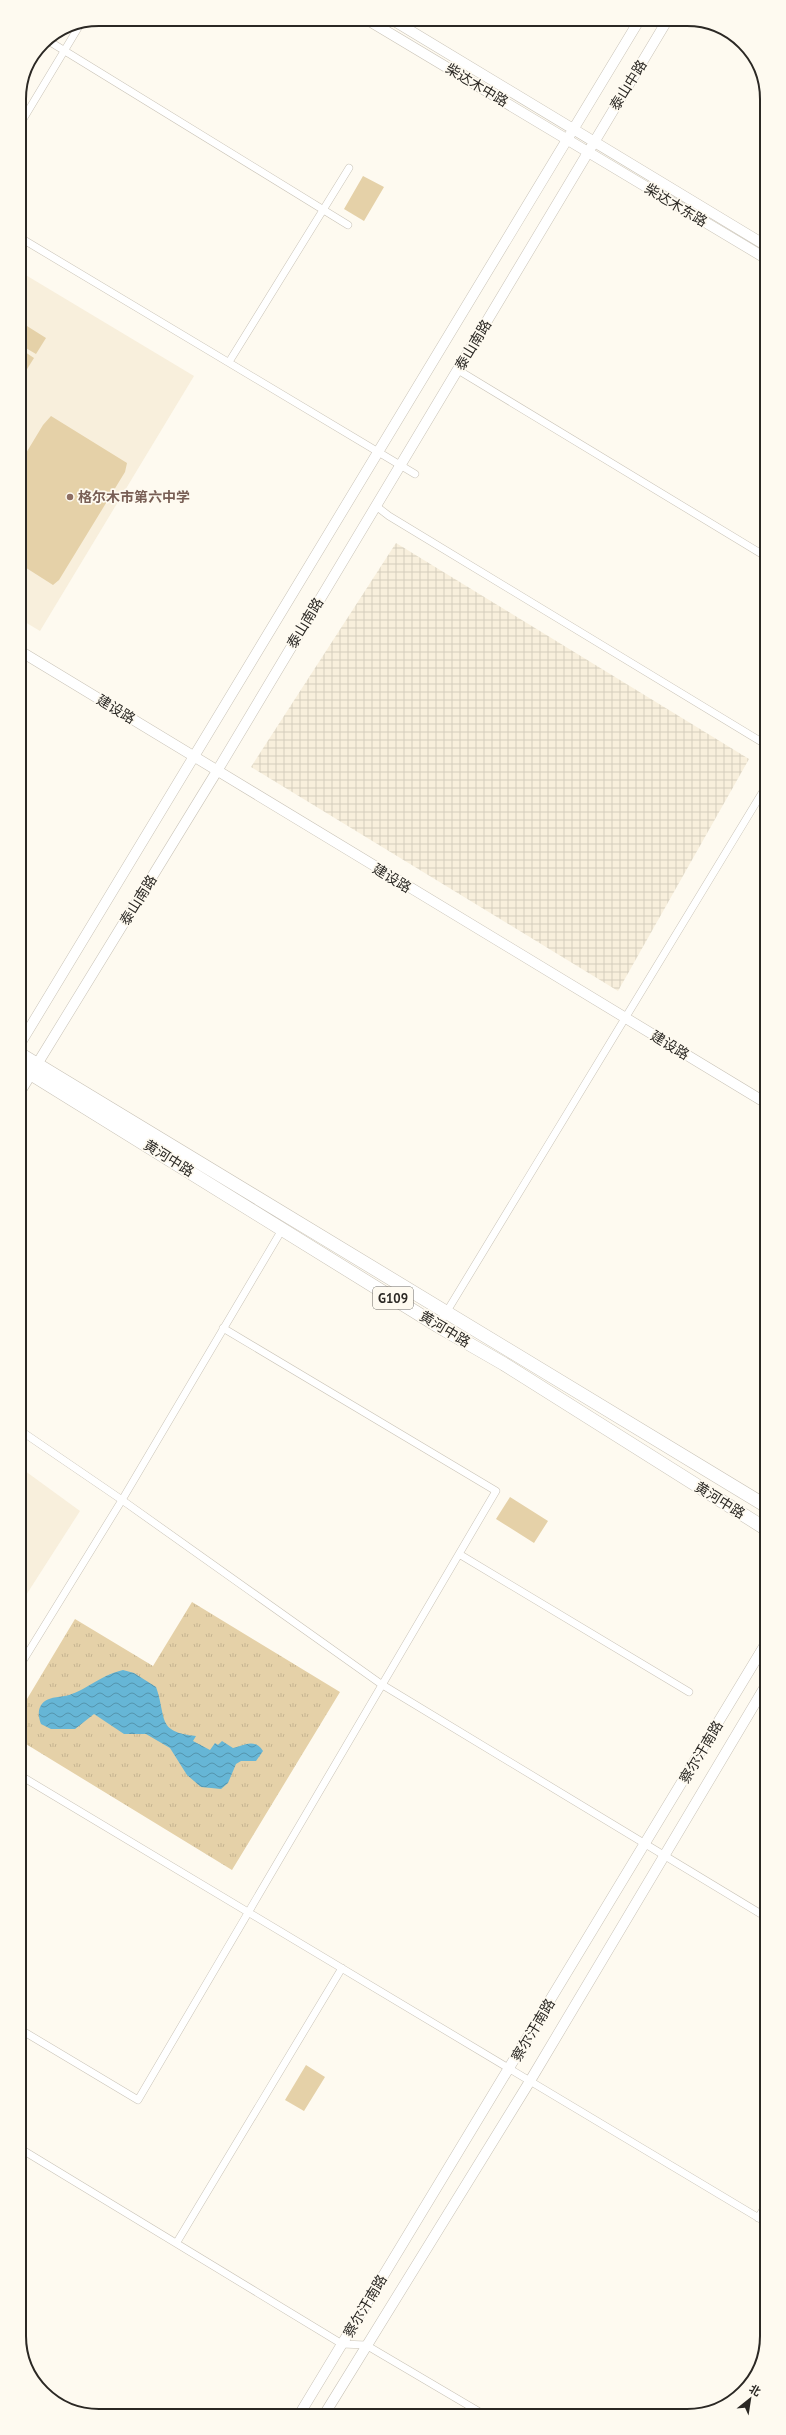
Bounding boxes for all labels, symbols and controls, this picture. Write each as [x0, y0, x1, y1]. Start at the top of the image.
street label: 泰山中路 [606, 56, 650, 114]
street label: 柴达木中路 [442, 59, 512, 111]
street label: 柴达木东路 [641, 179, 711, 231]
street label: 泰山南路 [451, 316, 495, 374]
place label: 格尔木市第六中学 [78, 488, 190, 506]
marker: 格尔木市第六中学 [65, 492, 75, 502]
street label: 泰山南路 [283, 594, 327, 652]
street label: 建设路 [93, 690, 139, 728]
street label: 建设路 [369, 859, 415, 897]
street label: 泰山南路 [116, 871, 160, 929]
street label: 建设路 [647, 1026, 693, 1064]
street label: 黄河中路 [140, 1136, 198, 1180]
road number: G109 [373, 1287, 413, 1309]
street label: 黄河中路 [416, 1307, 474, 1351]
street label: 黄河中路 [691, 1478, 749, 1522]
street label: 察尔汗南路 [675, 1717, 727, 1787]
street label: 察尔汗南路 [507, 1995, 559, 2065]
street label: 察尔汗南路 [339, 2271, 391, 2341]
north arrow [730, 2379, 770, 2419]
text: 北 [747, 2382, 763, 2399]

